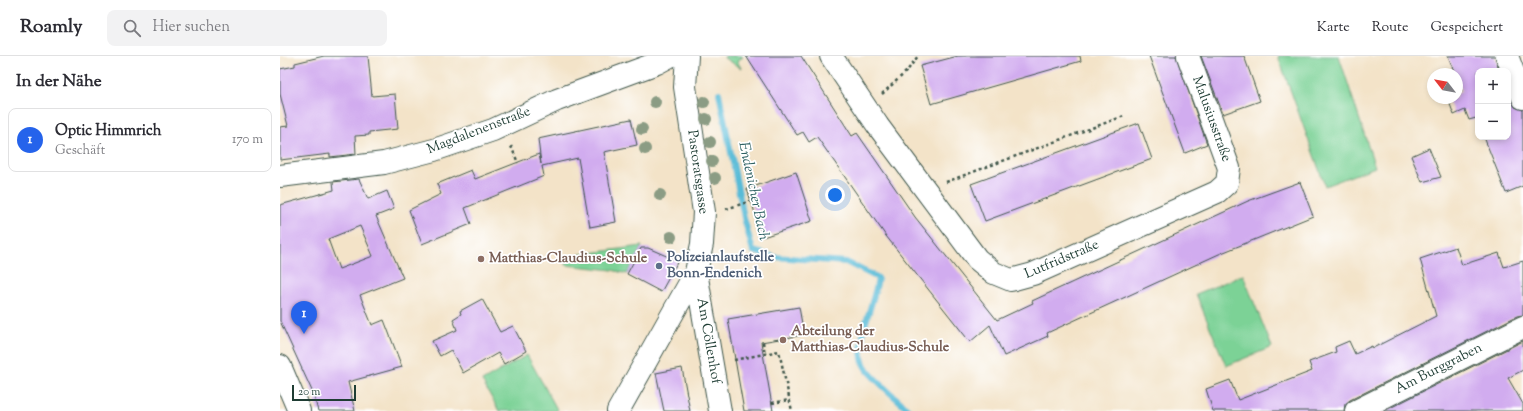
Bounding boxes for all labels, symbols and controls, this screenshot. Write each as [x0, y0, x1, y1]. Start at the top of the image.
search box [107, 10, 387, 46]
text: Roamly [20, 14, 83, 41]
icon: search [121, 17, 143, 39]
text: Hier suchen [153, 17, 230, 38]
text: Karte [1317, 18, 1350, 38]
text: Route [1372, 18, 1408, 38]
text: Gespeichert [1430, 18, 1503, 38]
north arrow [1427, 68, 1463, 104]
map controls [1475, 68, 1511, 140]
button: + [1475, 68, 1511, 104]
text: In der Nähe [16, 70, 102, 94]
street label: Malusiusstraße [1186, 73, 1236, 165]
street label: Magdalenenstraße [424, 102, 534, 160]
button: − [1475, 104, 1511, 140]
text: Optic Himmrich [55, 121, 161, 142]
street label: Pastoratsgasse [681, 129, 713, 215]
text: 1 [28, 131, 32, 149]
text: 170 m [232, 131, 263, 149]
water label: Endenicher Bach [732, 140, 774, 243]
text: Geschäft [55, 142, 105, 160]
your location [825, 185, 845, 205]
street label: Lutfridstraße [1022, 235, 1102, 285]
place label: Polizeianlaufstelle Bonn-Endenich [667, 248, 775, 284]
place label: Matthias-Claudius-Schule [489, 249, 648, 269]
marker: Matthias-Claudius-Schule [476, 254, 486, 264]
marker: Polizeianlaufstelle Bonn-Endenich [654, 261, 664, 271]
street label: Am Cöllenhof [691, 296, 726, 387]
pin: 1 [291, 301, 317, 334]
place label: Abteilung der Matthias-Claudius-Schule [791, 322, 950, 358]
marker: Abteilung der Matthias-Claudius-Schule [778, 335, 788, 345]
street label: Am Burggraben [1392, 338, 1486, 400]
scale bar [292, 383, 356, 402]
text: 20 m [298, 384, 320, 400]

